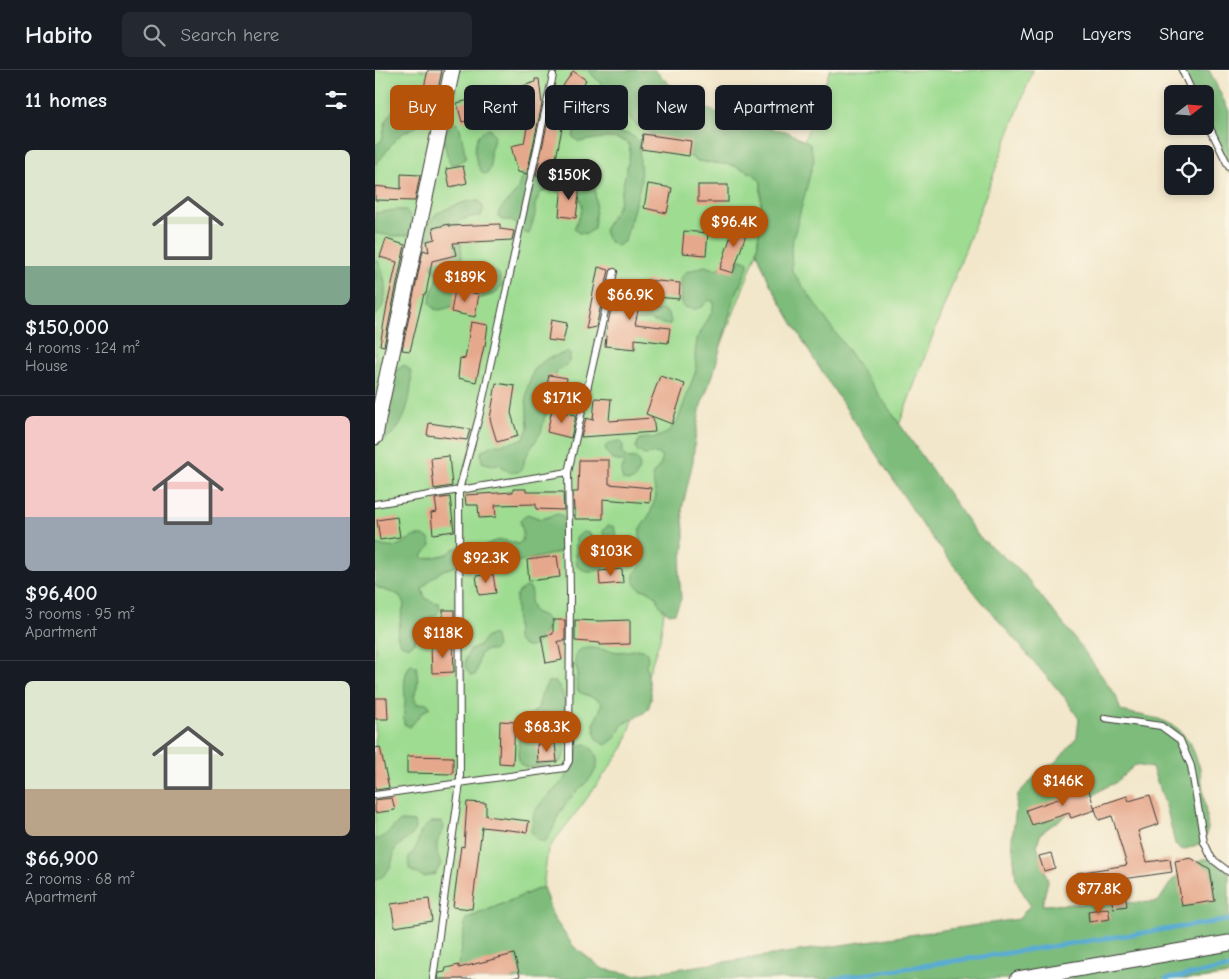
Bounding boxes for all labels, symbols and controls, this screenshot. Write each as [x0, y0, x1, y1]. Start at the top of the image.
search box [122, 12, 472, 57]
text: Habito [25, 21, 92, 49]
icon: search [140, 21, 168, 49]
text: Search here [180, 24, 279, 46]
text: Map [1020, 24, 1054, 45]
text: Layers [1082, 24, 1131, 45]
text: Share [1159, 24, 1204, 45]
chip: Buy [390, 85, 454, 130]
chip: Rent [464, 85, 535, 130]
chip: Filters [545, 85, 628, 130]
chip: New [638, 85, 705, 130]
chip: Apartment [715, 85, 832, 130]
north arrow [1164, 85, 1214, 135]
map controls [1164, 85, 1214, 195]
icon: filters [322, 86, 350, 114]
text: 11 homes [25, 88, 107, 112]
button: locate [1164, 145, 1214, 195]
pin: $150K [534, 158, 604, 201]
text: $150K [548, 166, 590, 184]
icon: home [143, 183, 233, 273]
pin: $96.4K [693, 206, 775, 248]
text: $96.4K [711, 213, 757, 231]
pin: $189K [430, 260, 500, 303]
text: $189K [444, 268, 486, 286]
pin: $66.9K [589, 278, 671, 321]
text: $66.9K [607, 286, 653, 304]
text: $150,000 [25, 315, 109, 339]
text: 4 rooms · 124 m² [25, 339, 139, 357]
text: House [25, 357, 68, 375]
pin: $171K [527, 382, 597, 424]
text: $171K [543, 389, 581, 407]
icon: home [143, 448, 233, 538]
pin: $103K [576, 534, 646, 577]
pin: $92.3K [445, 542, 527, 584]
text: $103K [590, 542, 632, 560]
text: $92.3K [463, 549, 509, 567]
text: $96,400 [25, 581, 98, 605]
text: 3 rooms · 95 m² [25, 605, 135, 623]
pin: $118K [408, 616, 478, 659]
text: Apartment [25, 623, 97, 641]
text: $118K [423, 624, 463, 642]
pin: $68.3K [506, 710, 588, 753]
icon: home [143, 713, 233, 803]
text: $68.3K [524, 718, 570, 736]
pin: $146K [1028, 764, 1098, 807]
text: $146K [1043, 772, 1083, 790]
text: $66,900 [25, 846, 99, 870]
text: 2 rooms · 68 m² [25, 870, 135, 888]
pin: $77.8K [1058, 872, 1140, 915]
text: $77.8K [1077, 880, 1121, 898]
text: Apartment [25, 888, 97, 906]

